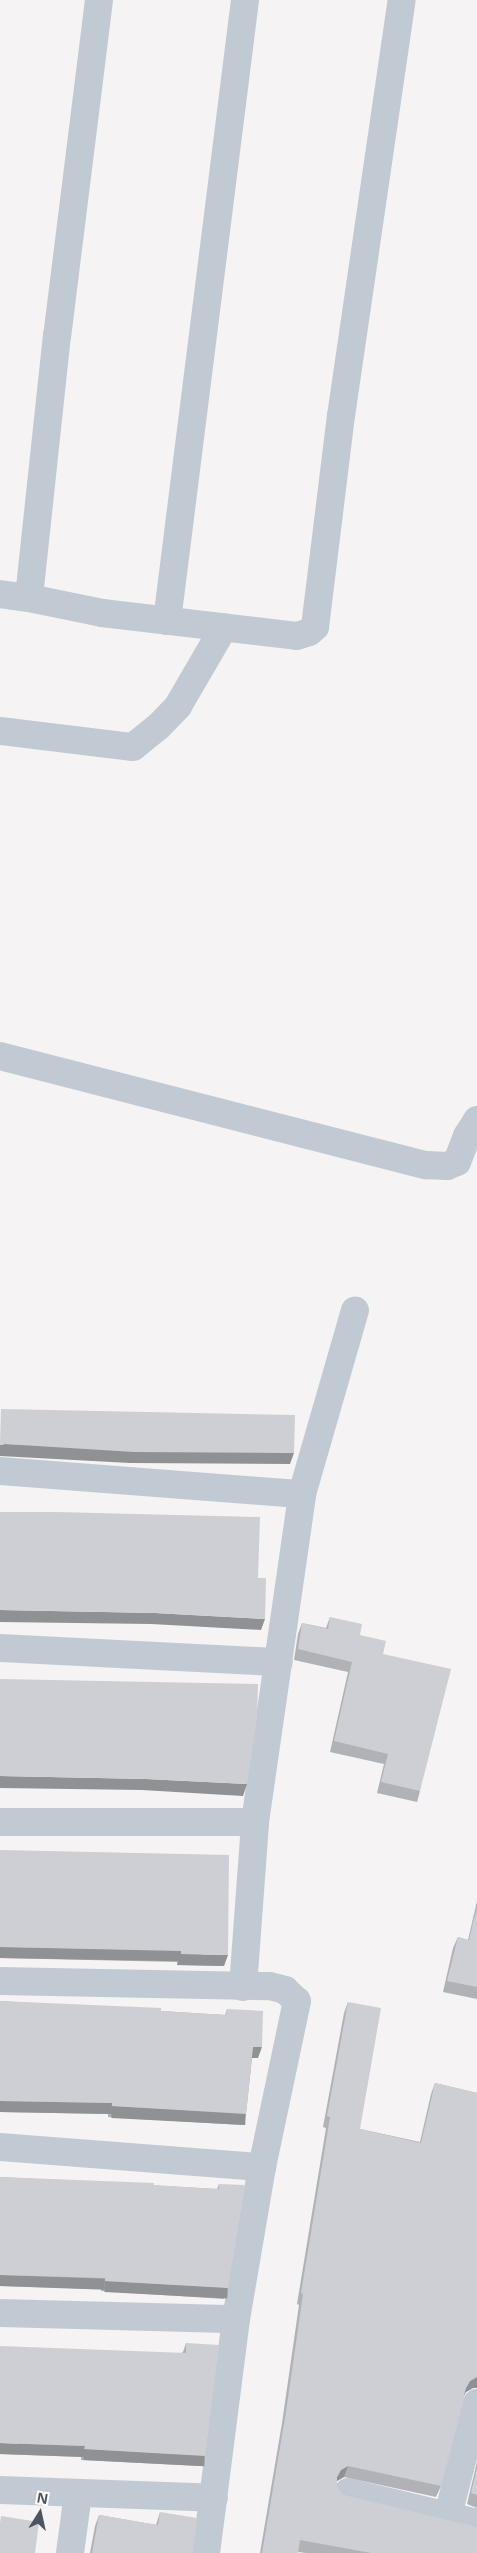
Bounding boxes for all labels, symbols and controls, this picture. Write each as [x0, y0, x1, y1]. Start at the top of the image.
text: N [35, 2487, 50, 2508]
north arrow [15, 2488, 65, 2538]

